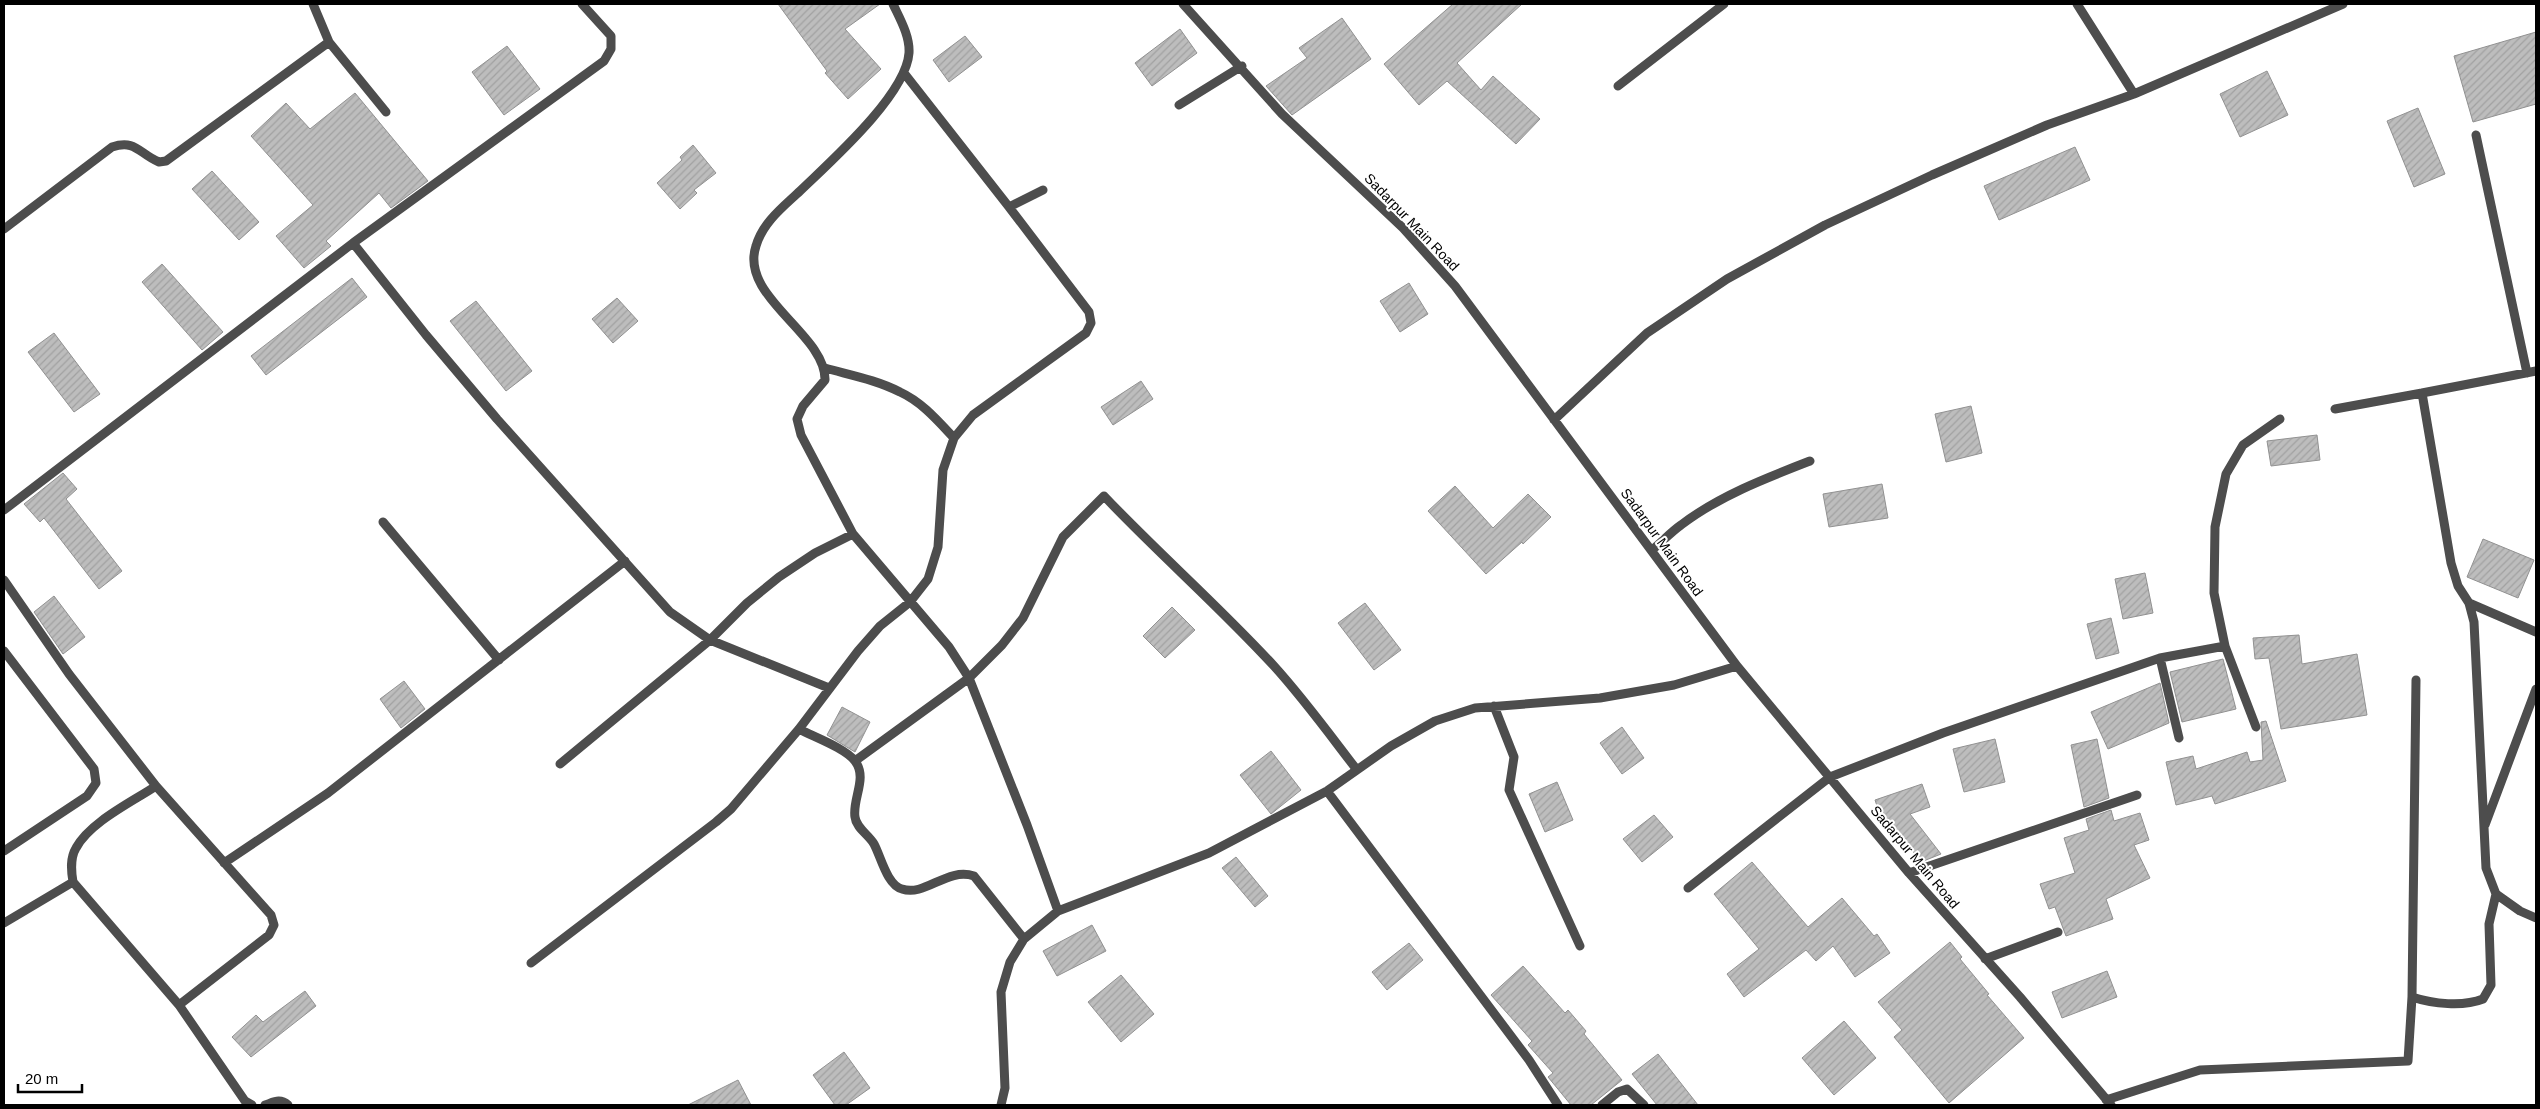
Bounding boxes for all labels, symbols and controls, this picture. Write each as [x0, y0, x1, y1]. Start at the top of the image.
street label: Sadarpur Main Road [1361, 170, 1463, 274]
street label: Sadarpur Main Road [1618, 485, 1706, 599]
street label: Sadarpur Main Road [1867, 802, 1963, 912]
scale bar [18, 1062, 81, 1094]
text: 20 m [25, 1070, 58, 1087]

